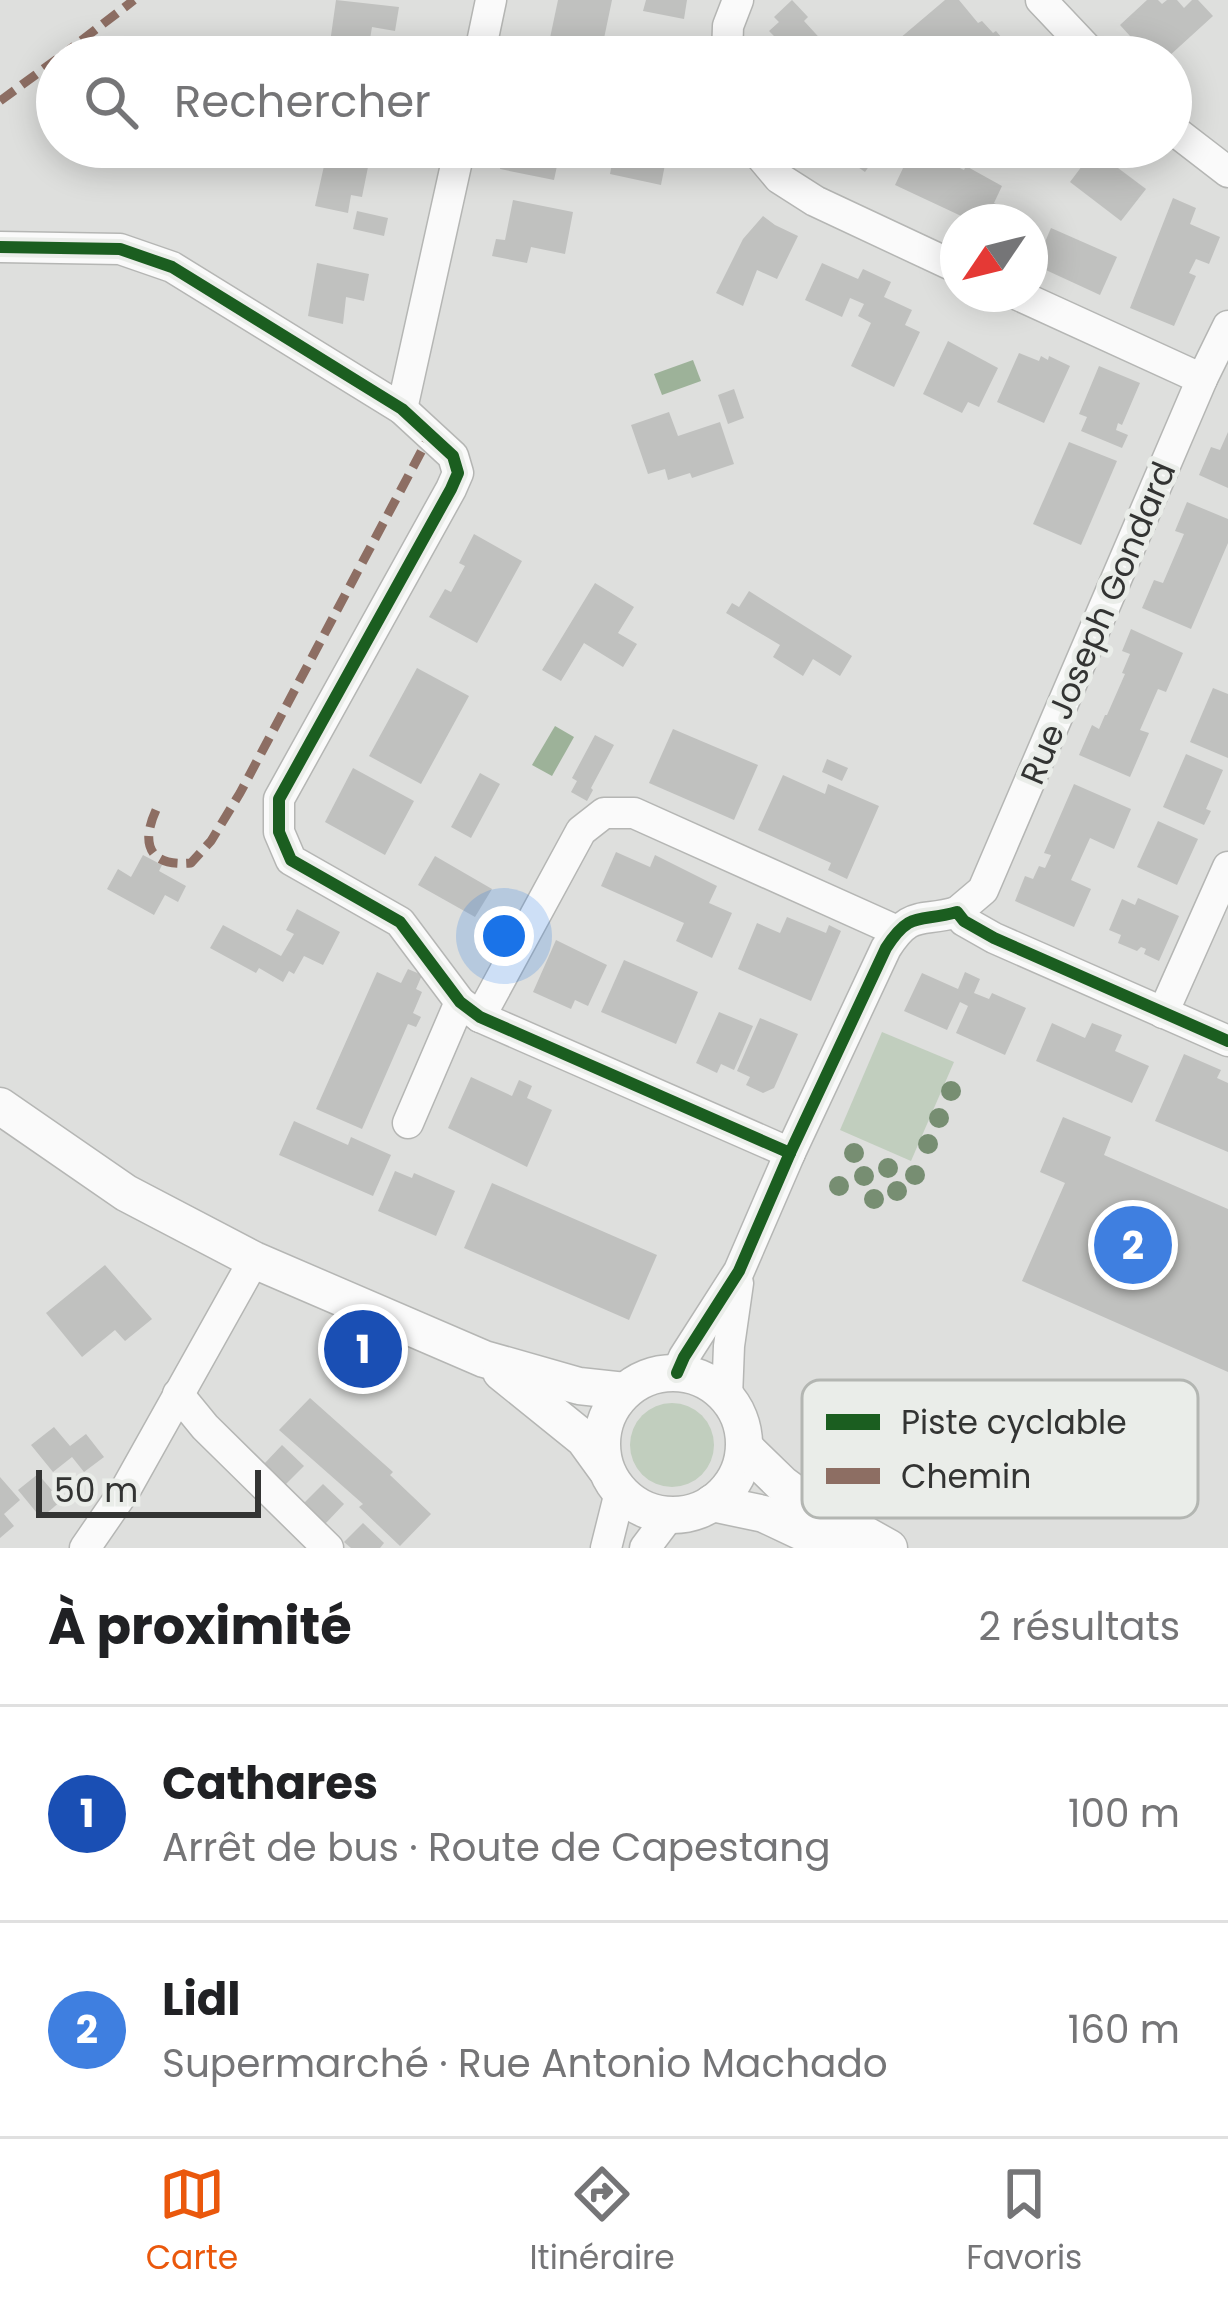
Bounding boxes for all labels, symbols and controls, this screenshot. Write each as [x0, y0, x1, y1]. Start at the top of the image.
search box [36, 36, 1192, 168]
icon: search [78, 69, 144, 135]
text: Rechercher [174, 70, 431, 133]
north arrow [940, 204, 1048, 312]
street label: Rue Joseph Gondard [1009, 455, 1187, 791]
your location [474, 906, 534, 966]
pin: 2 [1094, 1200, 1172, 1290]
pin: 1 [324, 1304, 402, 1394]
legend [802, 1380, 1198, 1518]
text: Piste cyclable [901, 1399, 1127, 1446]
text: Chemin [901, 1453, 1031, 1500]
scale bar [36, 1464, 261, 1517]
text: 50 m [54, 1467, 138, 1514]
text: À proximité [48, 1590, 352, 1662]
text: 2 résultats [978, 1599, 1180, 1654]
text: Cathares [162, 1752, 378, 1815]
text: 1 [80, 1786, 94, 1841]
text: 100 m [1068, 1786, 1180, 1841]
text: Arrêt de bus · Route de Capestang [162, 1820, 831, 1875]
text: Lidl [162, 1968, 241, 2031]
text: 2 [76, 2002, 98, 2057]
text: 160 m [1068, 2002, 1180, 2057]
text: Supermarché · Rue Antonio Machado [162, 2036, 888, 2091]
tab: Carte [146, 2161, 238, 2283]
tab: Itinéraire [530, 2161, 675, 2283]
tab: Favoris [966, 2161, 1082, 2283]

